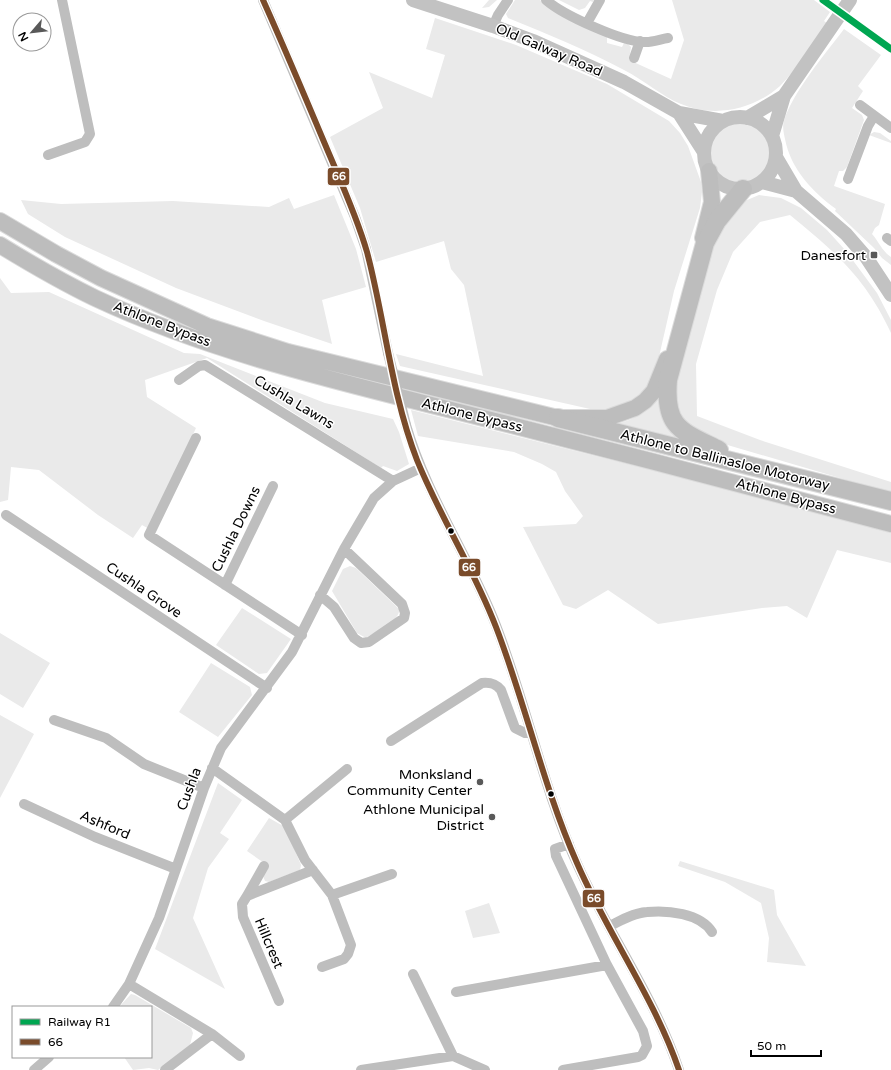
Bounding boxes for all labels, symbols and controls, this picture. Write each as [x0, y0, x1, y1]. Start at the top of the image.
north arrow [12, 12, 52, 52]
street label: Old Galway Road [493, 20, 605, 80]
text: N [16, 30, 31, 43]
line badge: 66 [327, 167, 350, 186]
text: 66 [332, 170, 346, 183]
place label: Danesfort [800, 247, 867, 264]
marker: Danesfort [869, 250, 879, 260]
street label: Athlone Bypass [111, 298, 214, 351]
street label: Cushla Lawns [251, 371, 337, 433]
street label: Athlone Bypass [420, 394, 524, 436]
street label: Athlone to Ballinasloe Motorway [618, 426, 832, 494]
street label: Athlone Bypass [734, 474, 838, 518]
street label: Cushla Downs [208, 483, 264, 575]
unlabelled marker [446, 526, 456, 536]
street label: Cushla Grove [103, 558, 185, 622]
line badge: 66 [458, 558, 481, 577]
text: 66 [462, 561, 476, 574]
street label: Cushla [173, 765, 205, 813]
place label: Monksland Community Center [347, 766, 473, 799]
marker: Monksland Community Center [475, 777, 485, 787]
unlabelled marker [546, 789, 556, 799]
place label: Athlone Municipal District [363, 801, 485, 834]
street label: Ashford [77, 807, 133, 843]
marker: Athlone Municipal District [487, 812, 497, 822]
line badge: 66 [582, 889, 605, 908]
text: 66 [587, 892, 601, 905]
street label: Hillcrest [251, 915, 288, 972]
legend [12, 1006, 152, 1058]
text: Railway R1 [48, 1015, 111, 1029]
scale bar [751, 1032, 821, 1058]
text: 66 [48, 1035, 63, 1049]
text: 50 m [757, 1039, 786, 1053]

